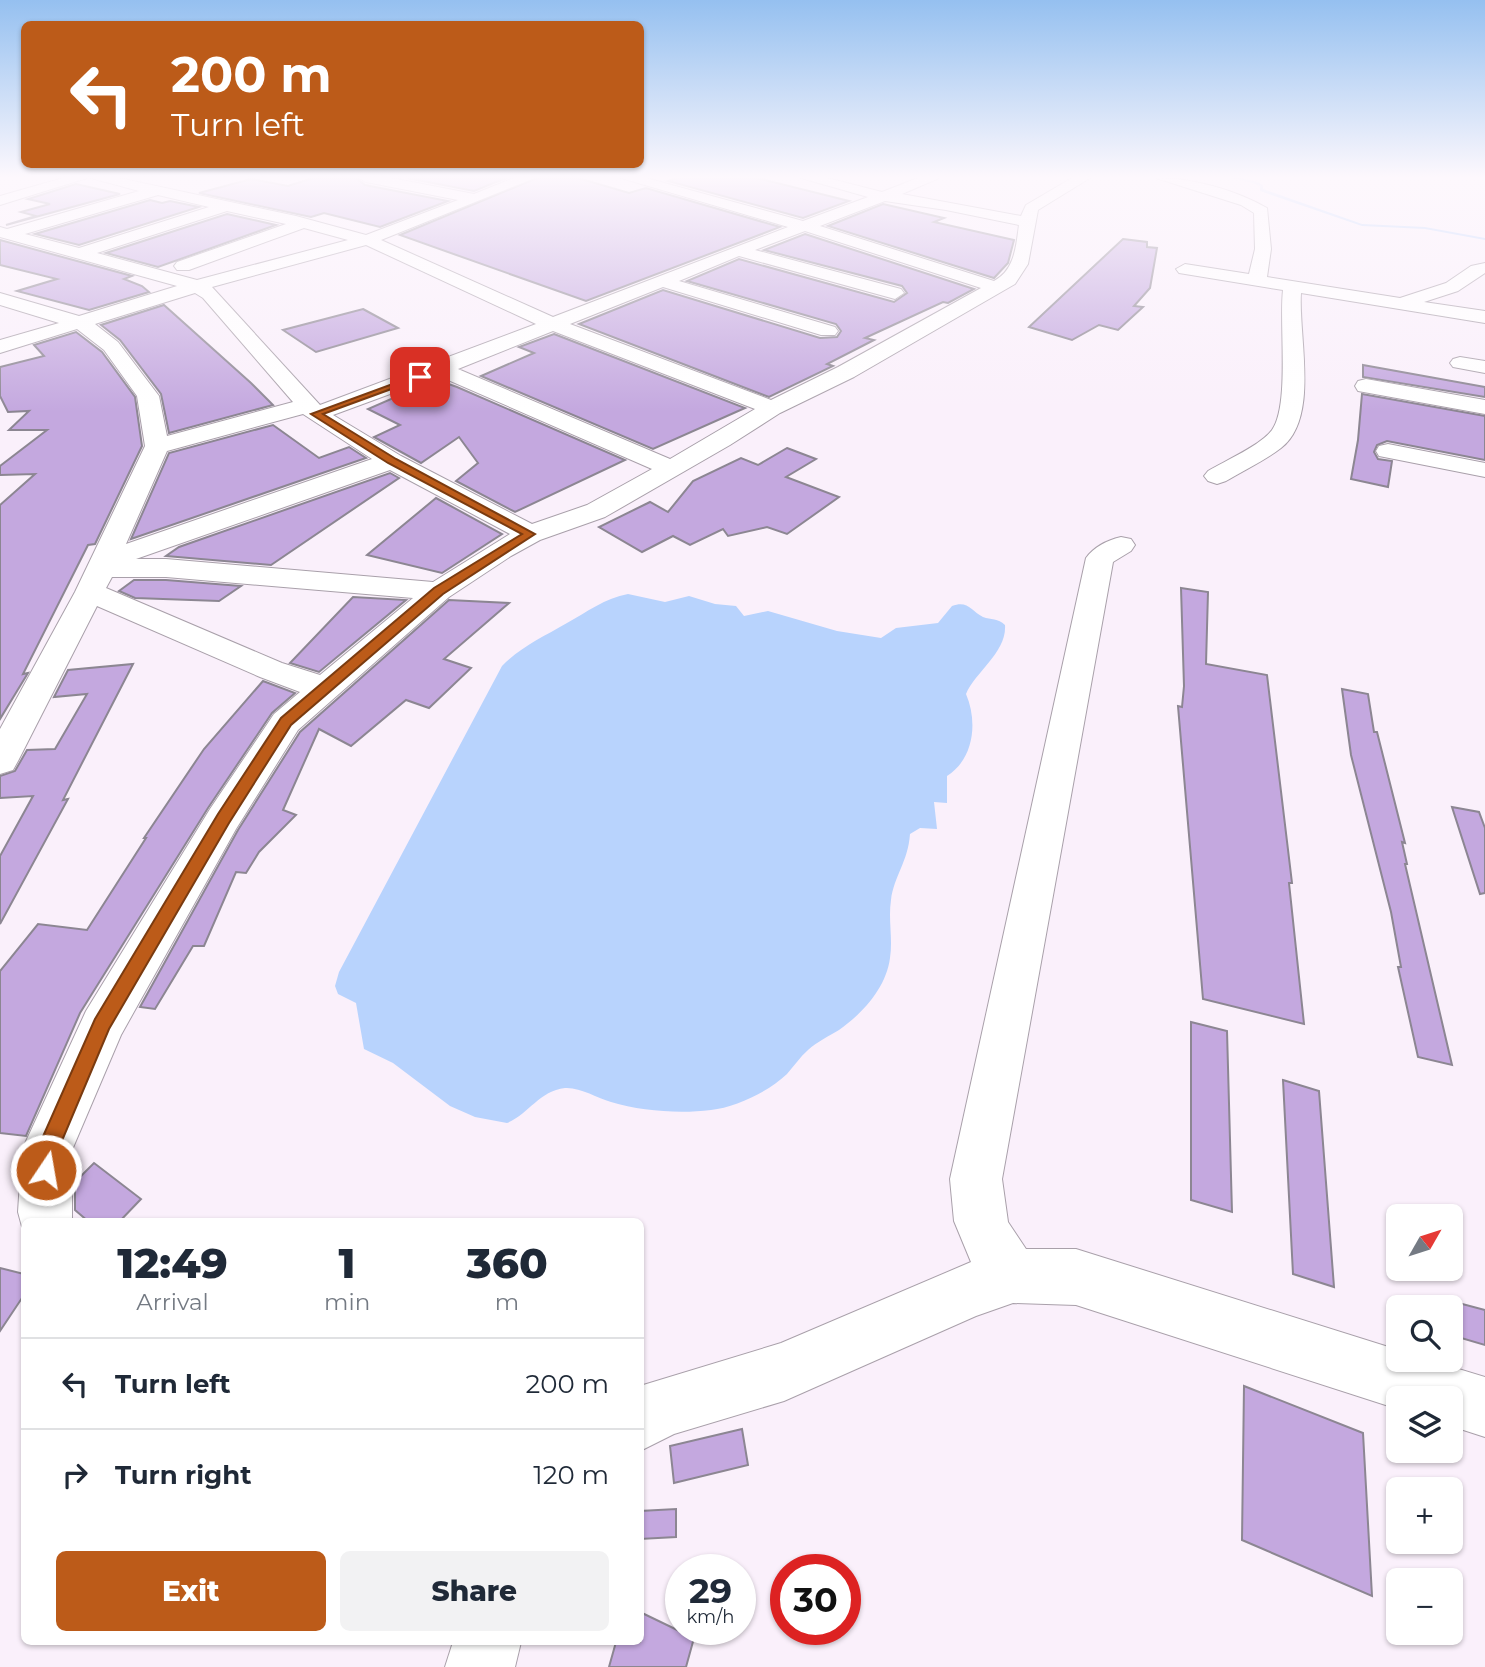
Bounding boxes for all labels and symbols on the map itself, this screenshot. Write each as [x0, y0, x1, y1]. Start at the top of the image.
pin [390, 347, 450, 407]
position arrow [9, 1133, 83, 1207]
north arrow [1386, 1204, 1463, 1281]
speed limit sign: 30 [770, 1554, 861, 1645]

